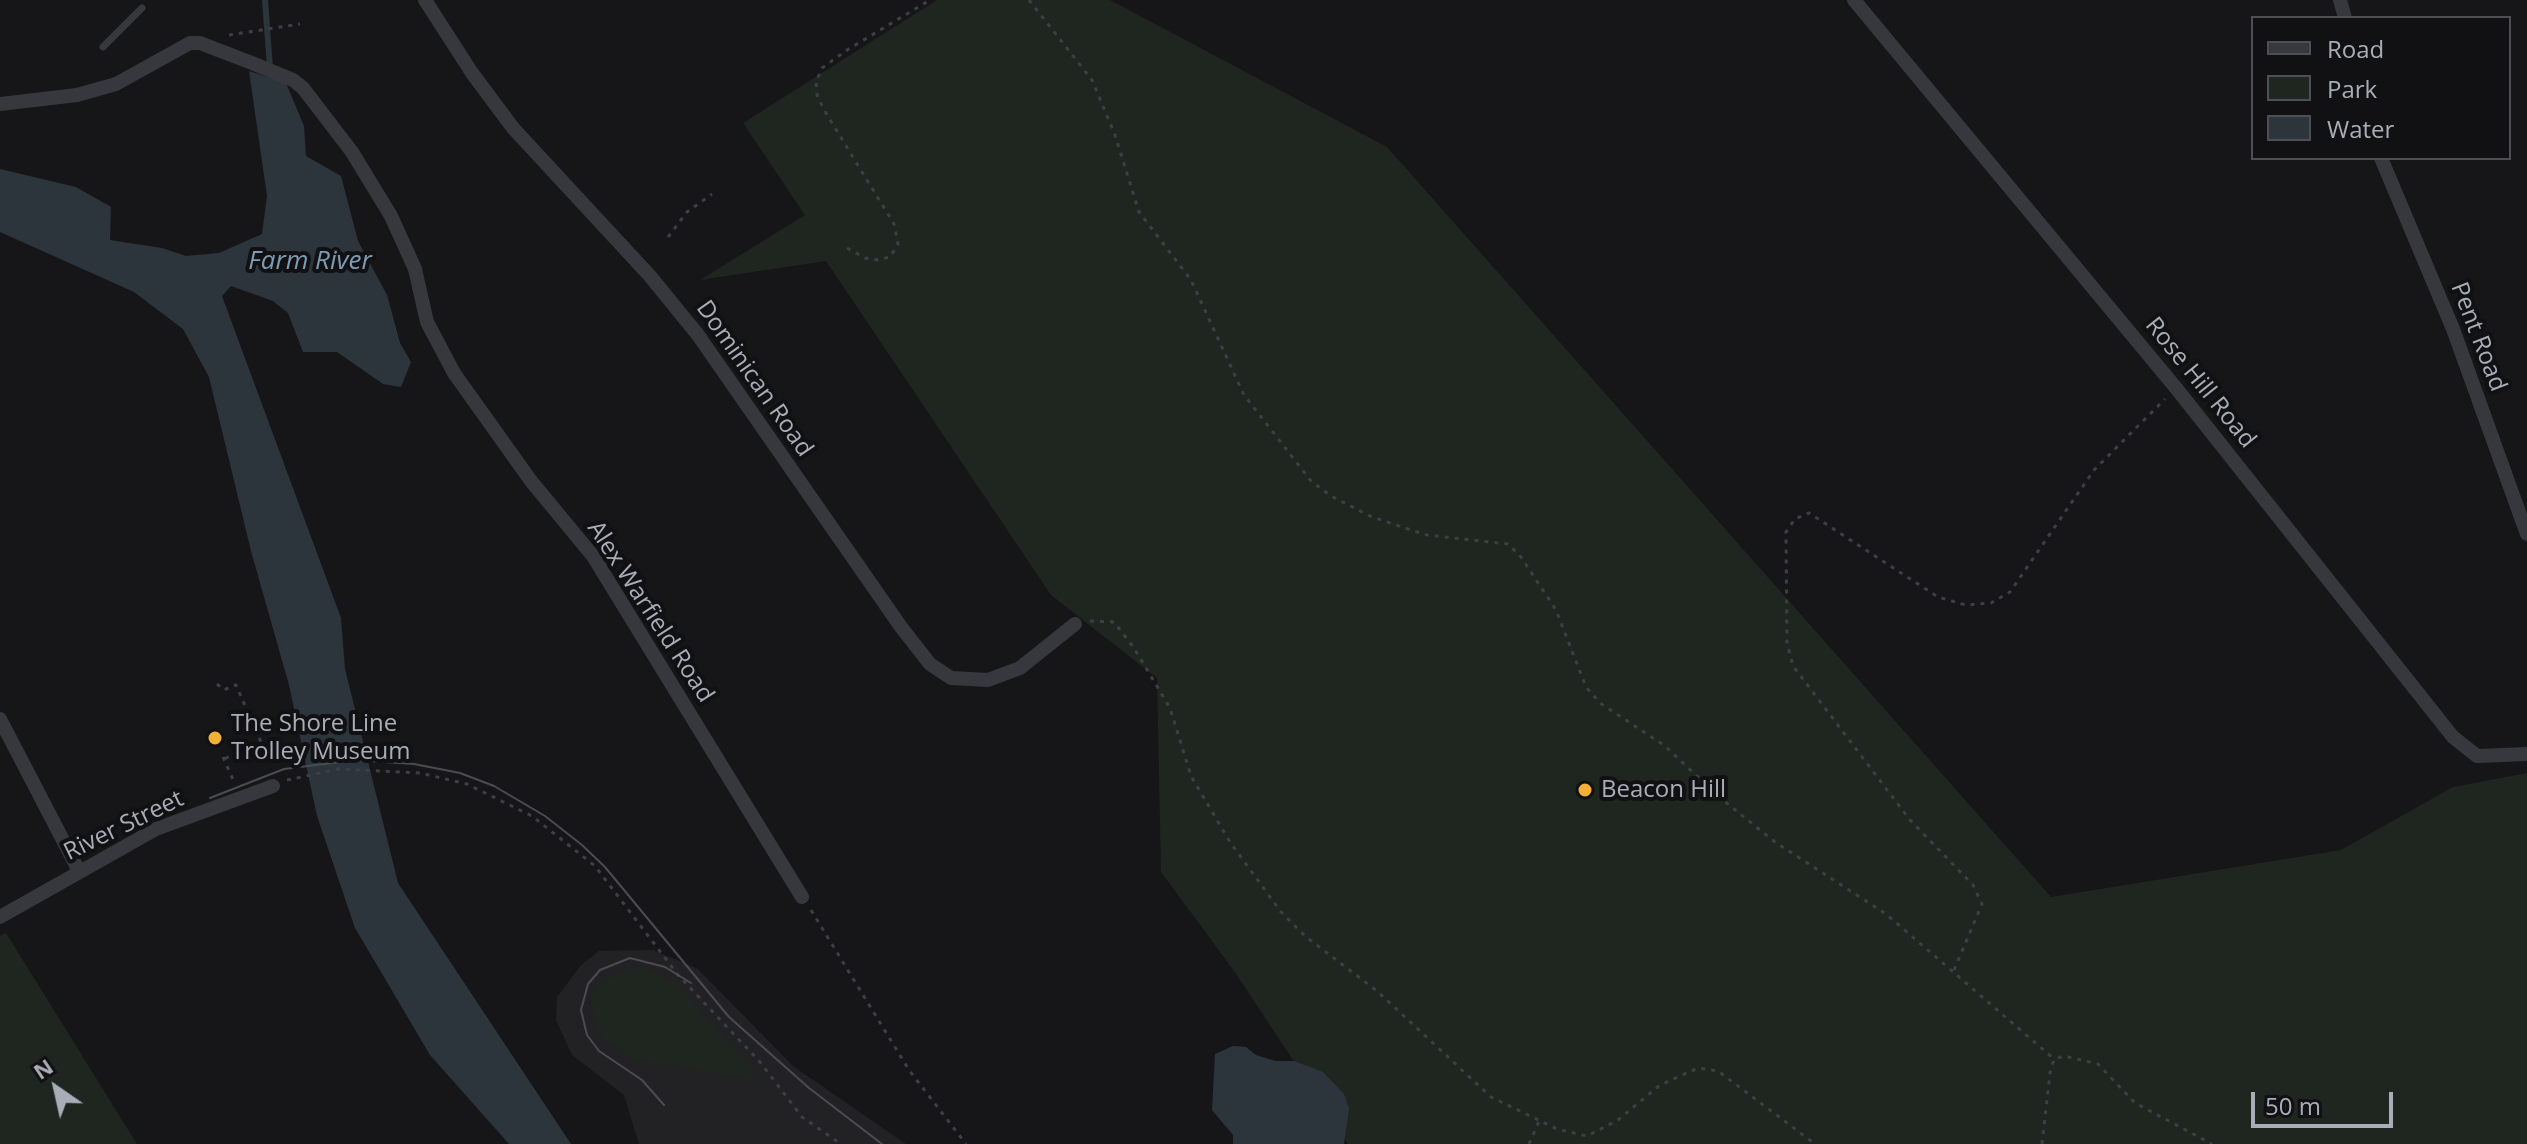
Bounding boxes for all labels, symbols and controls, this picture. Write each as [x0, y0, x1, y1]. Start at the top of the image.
legend [2251, 16, 2511, 160]
text: Road [2327, 32, 2384, 65]
text: Park [2327, 72, 2377, 105]
text: Water [2327, 112, 2394, 145]
water label: Farm River [248, 246, 372, 278]
street label: Pent Road [2444, 278, 2512, 396]
street label: Dominican Road [689, 295, 819, 463]
street label: Rose Hill Road [2139, 312, 2261, 454]
street label: Alex Warfield Road [581, 516, 719, 708]
place label: The Shore Line Trolley Museum [231, 710, 410, 766]
marker: The Shore Line Trolley Museum [206, 729, 224, 747]
place label: Beacon Hill [1601, 776, 1726, 804]
marker: Beacon Hill [1576, 781, 1594, 799]
street label: River Street [60, 785, 188, 867]
north arrow [16, 1048, 96, 1128]
text: N [27, 1051, 58, 1086]
scale bar [2255, 1076, 2397, 1126]
text: 50 m [2265, 1089, 2321, 1122]

